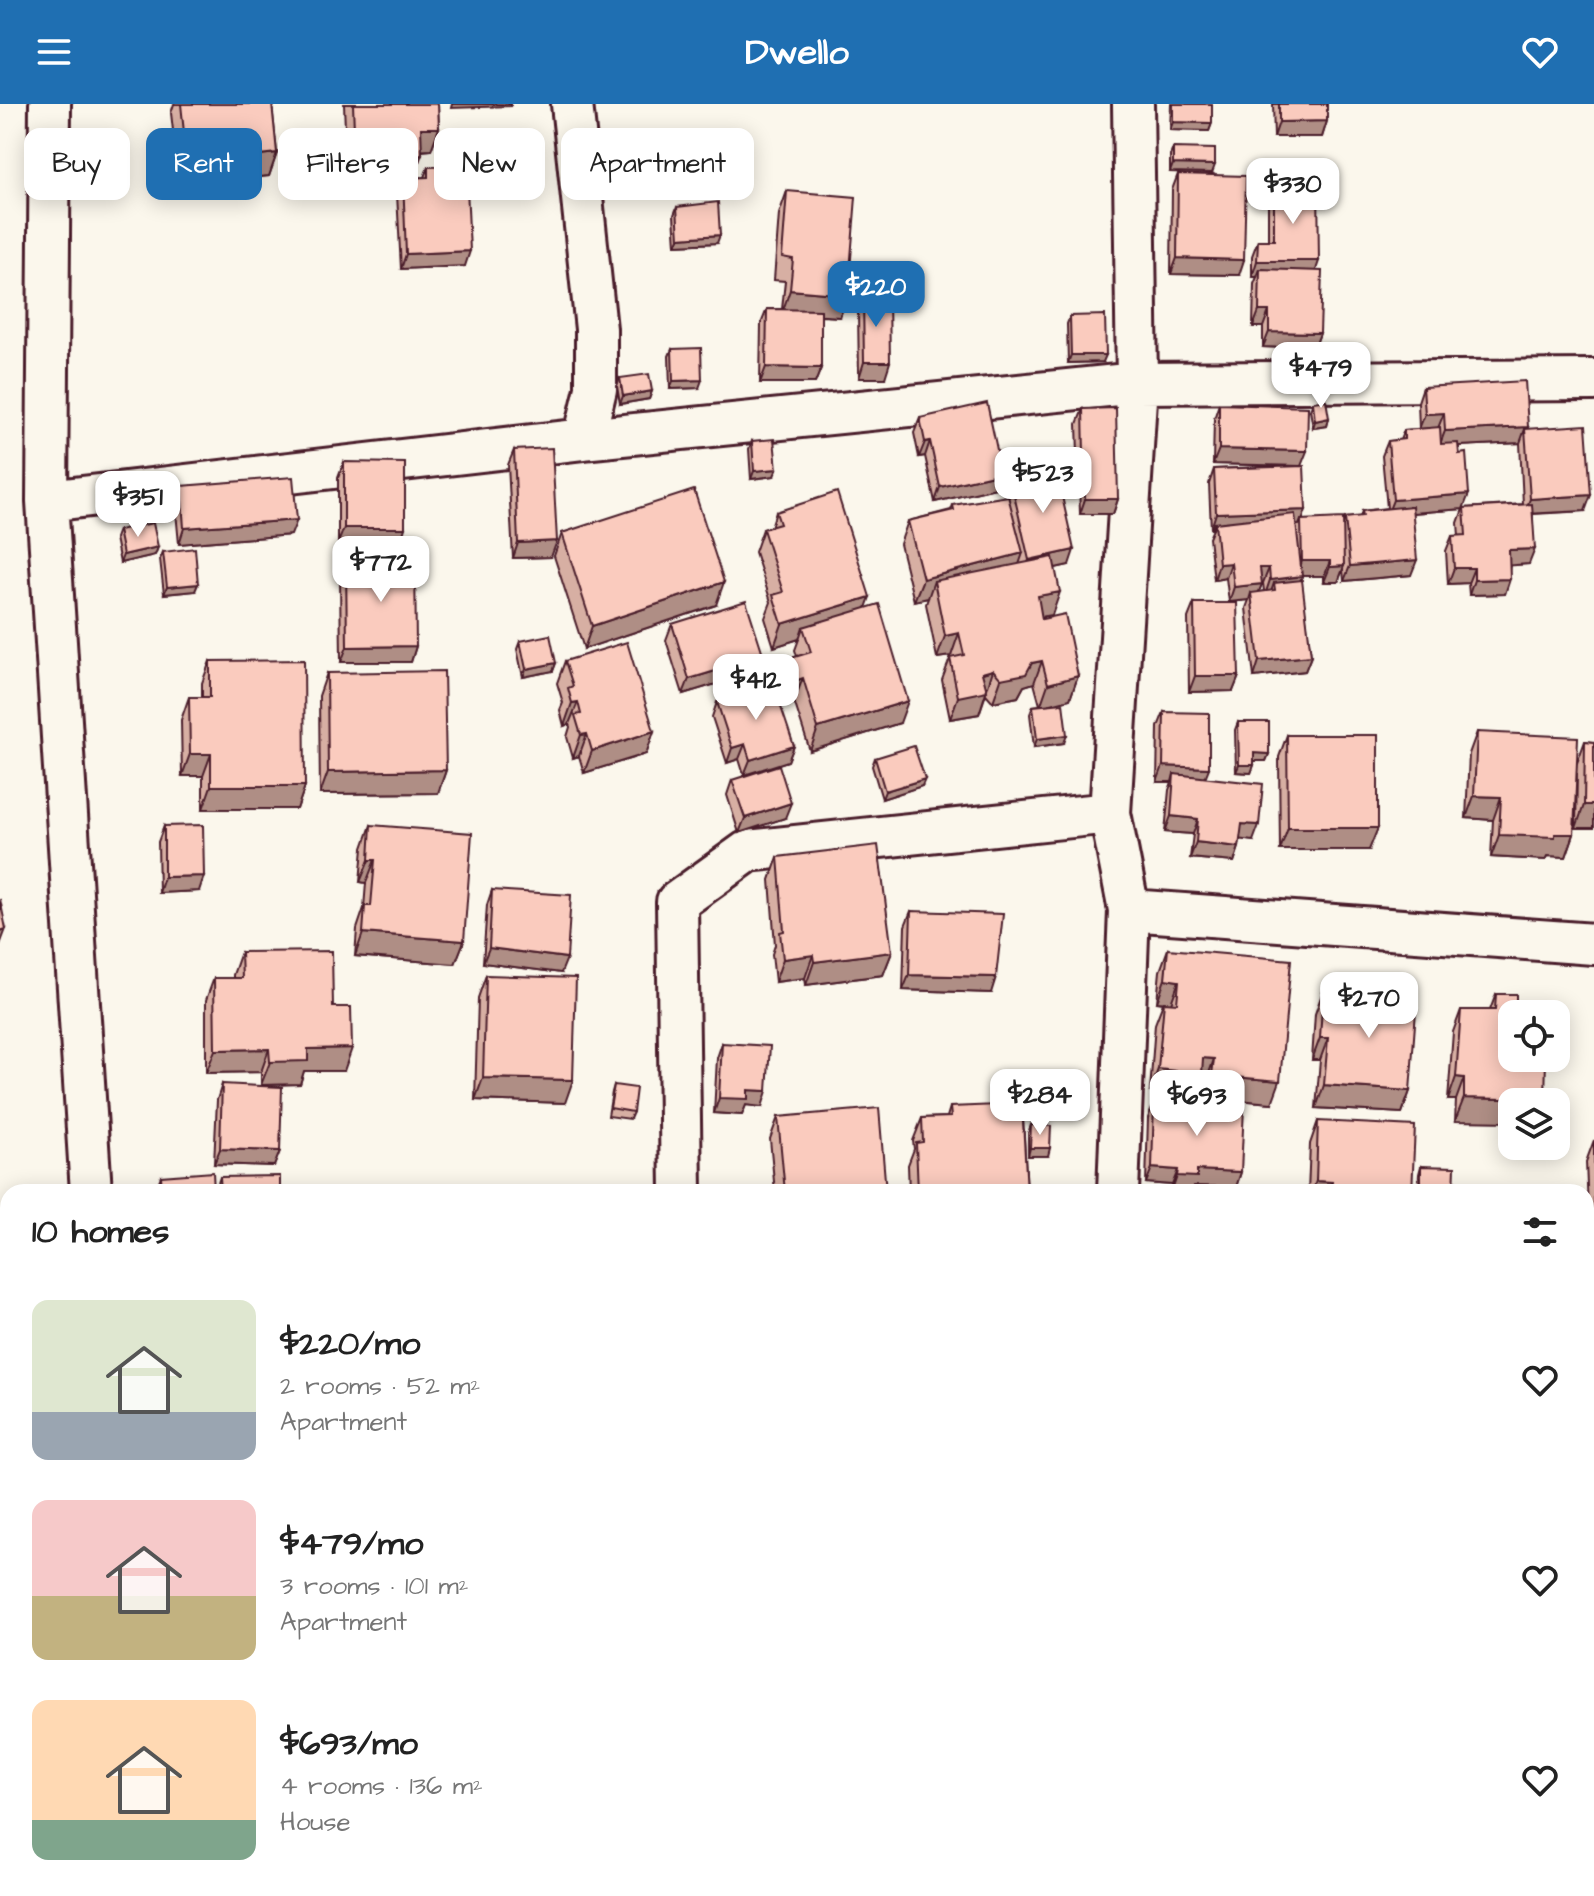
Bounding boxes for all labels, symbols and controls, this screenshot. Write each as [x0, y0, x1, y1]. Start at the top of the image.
text: Dwello [745, 27, 849, 78]
icon: menu [32, 30, 76, 74]
icon: heart [1518, 30, 1562, 74]
chip: Buy [24, 128, 130, 200]
chip: Rent [146, 128, 262, 200]
chip: Filters [278, 128, 418, 200]
chip: New [434, 128, 545, 200]
chip: Apartment [561, 128, 754, 200]
pin: $330 [1246, 158, 1340, 226]
text: $330 [1264, 166, 1322, 202]
pin: $220 [829, 261, 923, 329]
text: $220 [846, 269, 906, 305]
pin: $479 [1274, 342, 1368, 410]
text: $479 [1290, 350, 1352, 386]
pin: $523 [996, 447, 1090, 515]
text: $523 [1013, 455, 1074, 491]
pin: $351 [91, 471, 185, 539]
text: $351 [113, 479, 163, 515]
pin: $772 [334, 536, 428, 604]
text: $772 [350, 544, 412, 580]
pin: $412 [709, 654, 803, 722]
text: $412 [731, 662, 781, 698]
pin: $270 [1322, 972, 1416, 1040]
text: $270 [1338, 980, 1400, 1016]
map controls [1498, 1000, 1570, 1160]
button: locate [1498, 1000, 1570, 1072]
pin: $284 [993, 1069, 1087, 1137]
pin: $693 [1150, 1070, 1244, 1138]
text: $284 [1008, 1077, 1072, 1113]
text: $693 [1168, 1078, 1226, 1114]
button: layers [1498, 1088, 1570, 1160]
text: 10 homes [32, 1208, 169, 1256]
icon: filters [1518, 1210, 1562, 1254]
text: $220/mo [280, 1320, 420, 1368]
icon: home [96, 1332, 192, 1428]
icon: heart [1518, 1358, 1562, 1402]
text: 2 rooms · 52 m² [280, 1368, 480, 1404]
text: Apartment [280, 1404, 407, 1440]
text: $479/mo [280, 1520, 423, 1568]
icon: home [96, 1532, 192, 1628]
icon: heart [1518, 1558, 1562, 1602]
text: 3 rooms · 101 m² [280, 1568, 468, 1604]
text: Apartment [280, 1604, 407, 1640]
text: $693/mo [280, 1720, 418, 1768]
icon: home [96, 1732, 192, 1828]
icon: heart [1518, 1758, 1562, 1802]
text: 4 rooms · 136 m² [280, 1768, 483, 1804]
text: House [280, 1804, 351, 1840]

